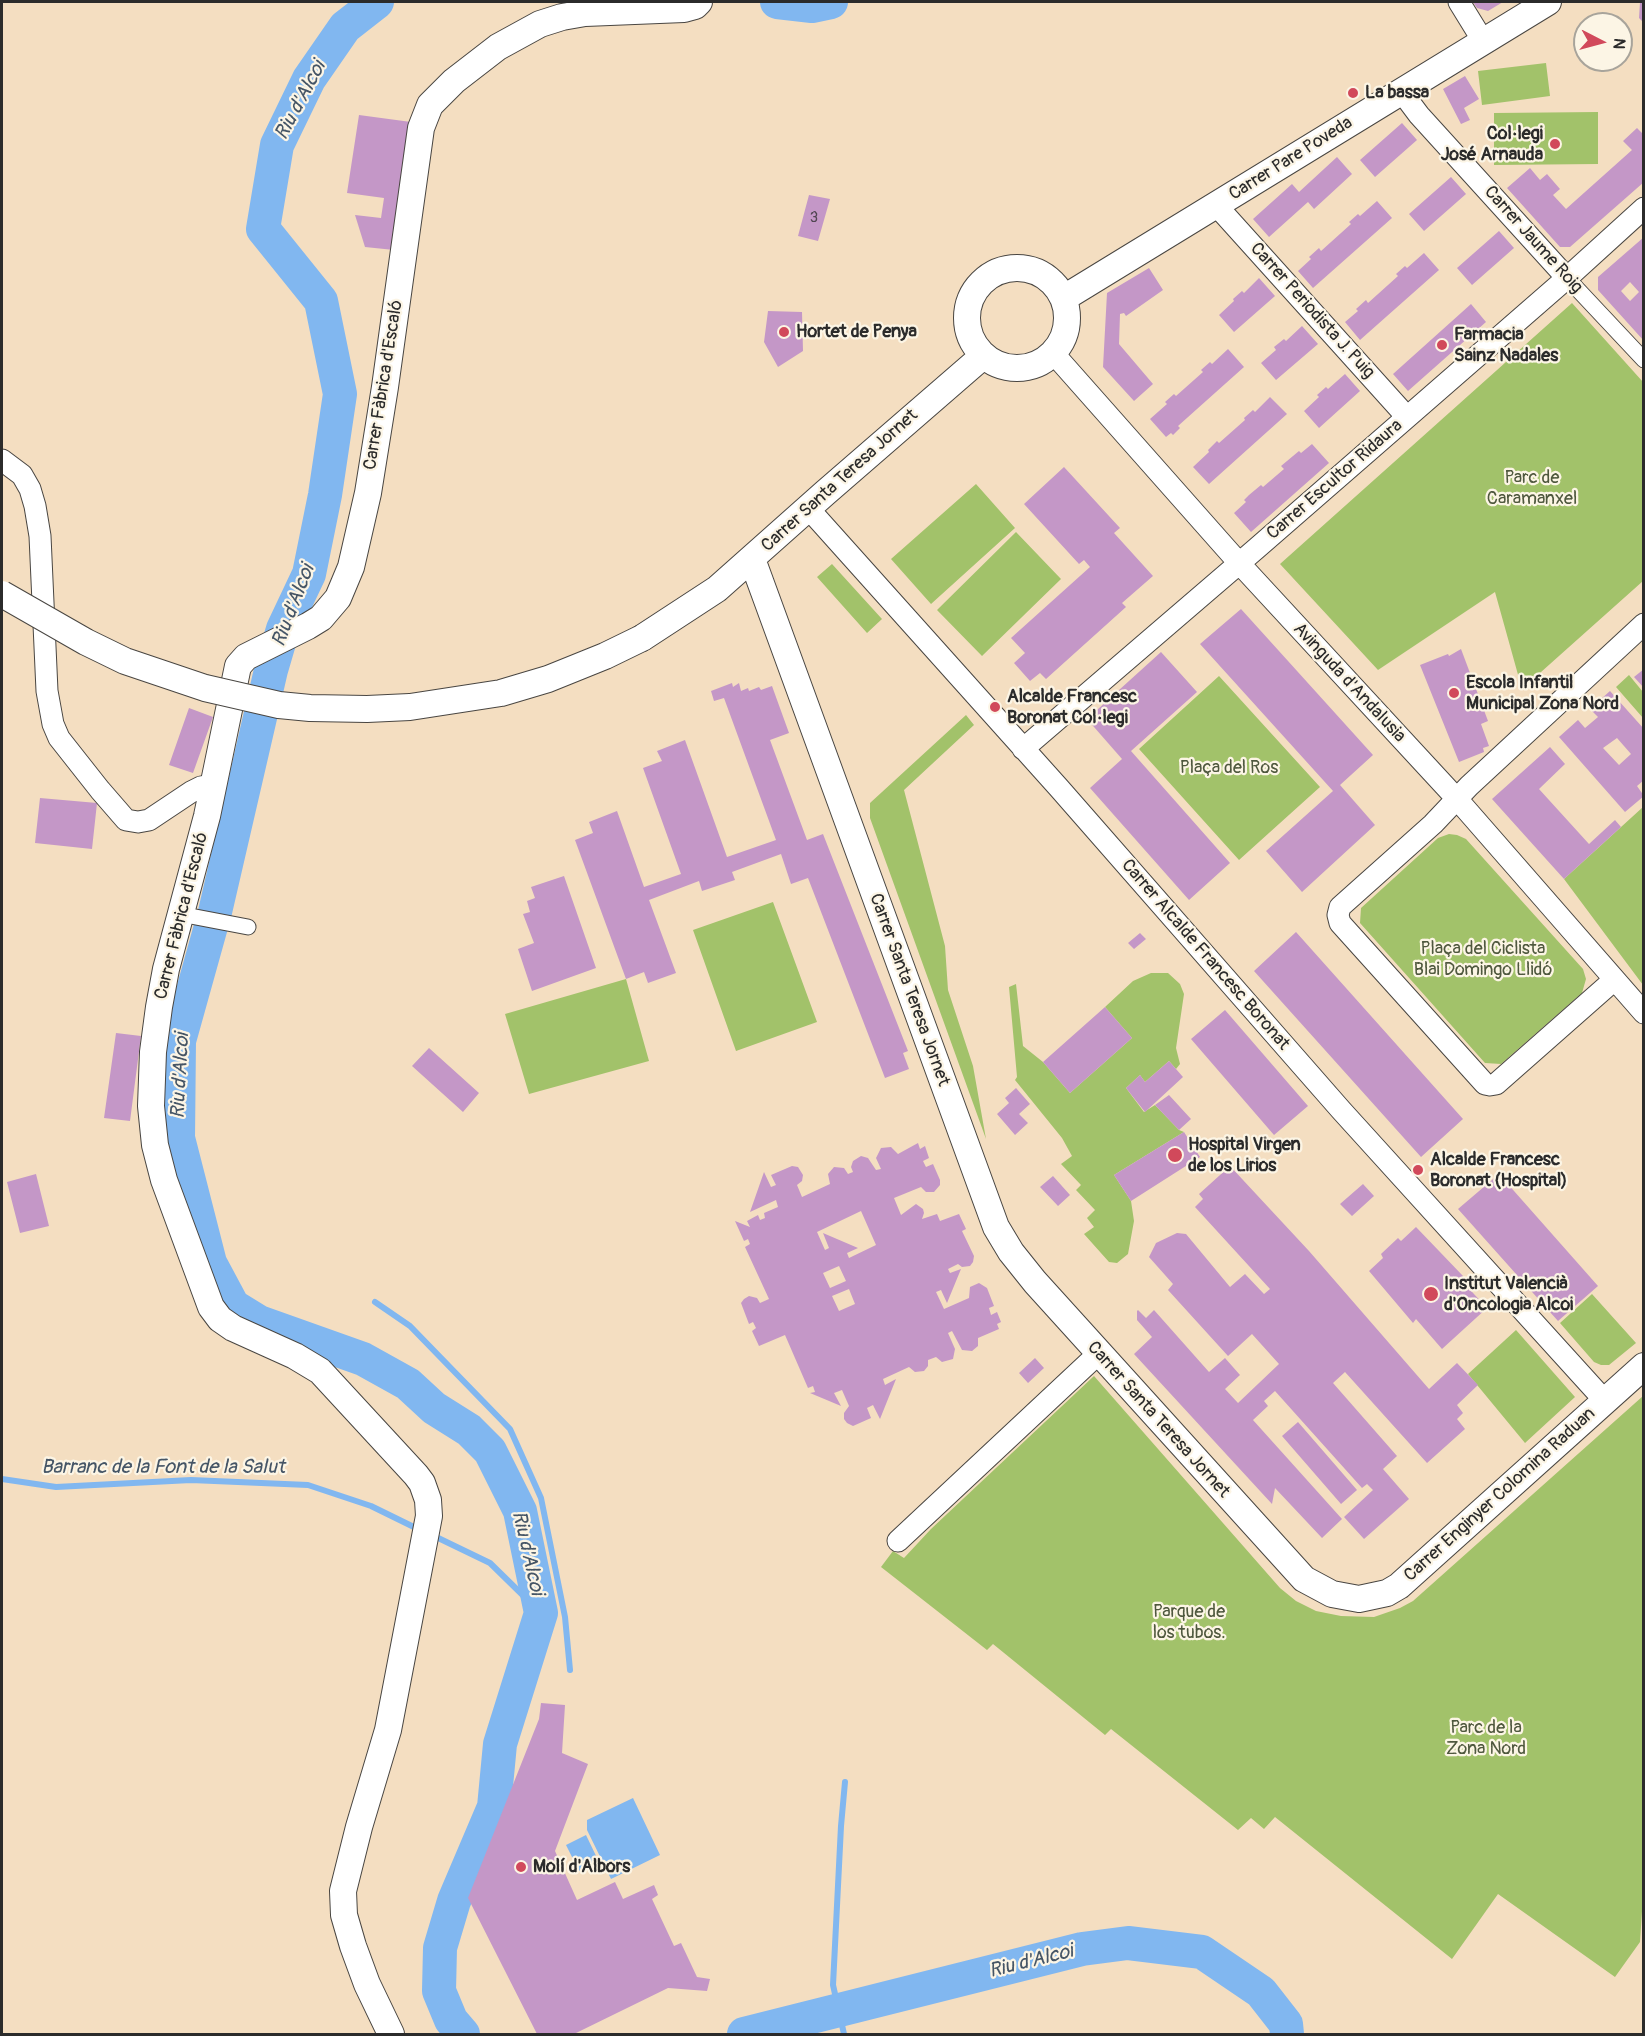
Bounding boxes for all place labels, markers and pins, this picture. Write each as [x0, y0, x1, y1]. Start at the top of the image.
place label: La bassa [1365, 82, 1429, 104]
marker: La bassa [1346, 86, 1360, 100]
place label: Col·legi José Arnauda [1441, 123, 1543, 166]
marker: Col·legi José Arnauda [1548, 137, 1562, 151]
place label: Hortet de Penya [796, 321, 917, 343]
place label: Farmacia Sainz Nadales [1454, 324, 1558, 366]
marker: Hortet de Penya [777, 325, 791, 339]
marker: Farmacia Sainz Nadales [1435, 338, 1449, 352]
place label: Escola Infantil Municipal Zona Nord [1466, 672, 1619, 714]
place label: Alcalde Francesc Boronat Col·legi [1007, 686, 1137, 728]
marker: Escola Infantil Municipal Zona Nord [1447, 686, 1461, 700]
marker: Alcalde Francesc Boronat Col·legi [988, 700, 1002, 714]
place label: Hospital Virgen de los Lirios [1188, 1134, 1301, 1176]
marker: Hospital Virgen de los Lirios [1166, 1146, 1184, 1164]
place label: Alcalde Francesc Boronat (Hospital) [1430, 1149, 1567, 1192]
marker: Alcalde Francesc Boronat (Hospital) [1411, 1163, 1425, 1177]
place label: Institut Valencià d'Oncologia Alcoi [1444, 1273, 1573, 1316]
marker: Institut Valencià d'Oncologia Alcoi [1422, 1285, 1440, 1303]
place label: Molí d'Albors [533, 1856, 630, 1878]
marker: Molí d'Albors [514, 1860, 528, 1874]

